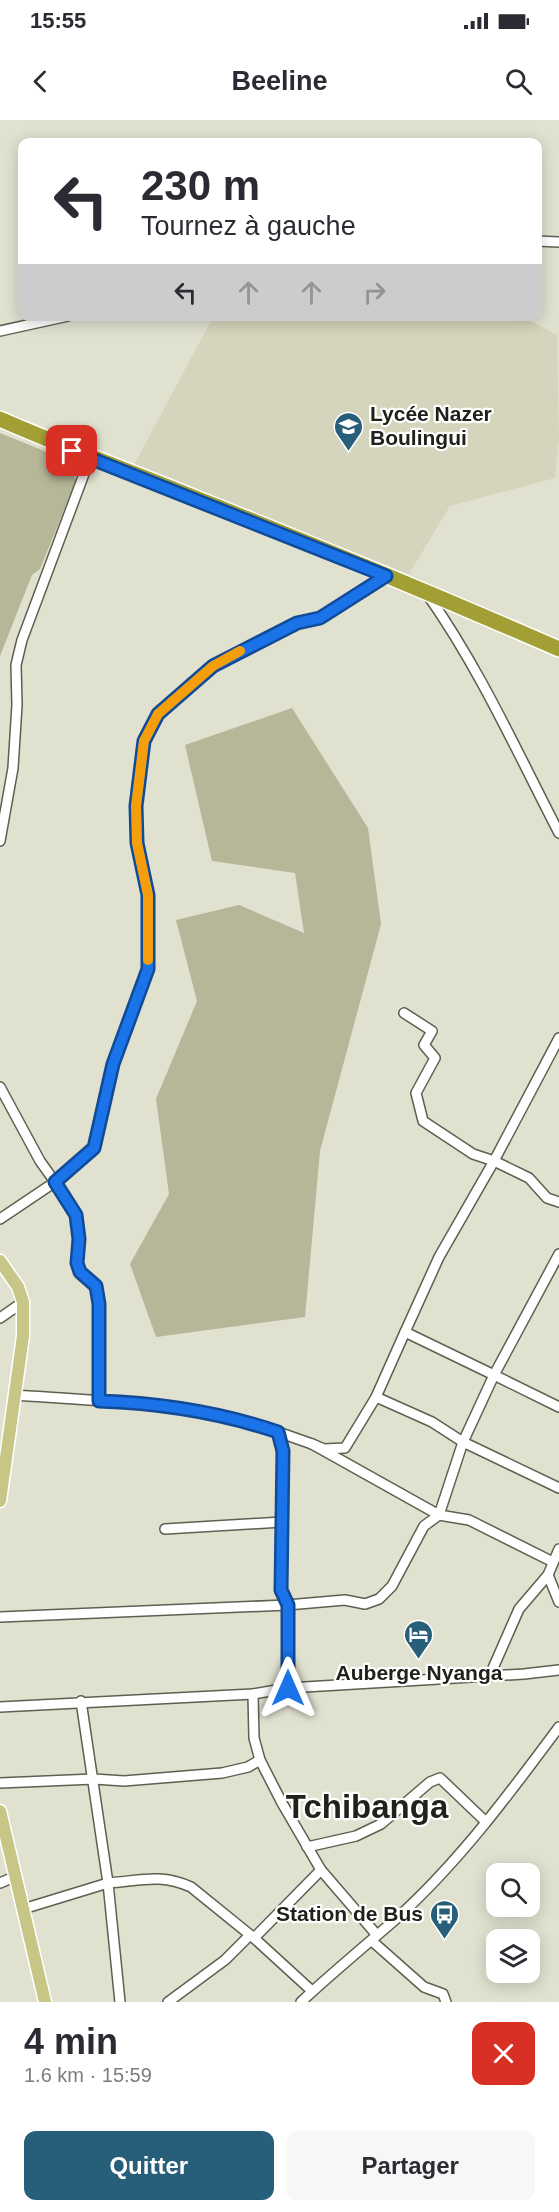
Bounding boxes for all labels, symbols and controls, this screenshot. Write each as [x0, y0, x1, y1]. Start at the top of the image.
text: 15:55 [30, 8, 86, 33]
icon: back [24, 65, 57, 98]
icon: search [502, 65, 535, 98]
text: Beeline [231, 66, 328, 96]
icon: left [42, 162, 120, 240]
text: 230 m [141, 162, 260, 209]
text: Tournez à gauche [141, 211, 356, 241]
icon: left [169, 276, 202, 309]
icon: ahead [232, 276, 265, 309]
icon: ahead [295, 276, 328, 309]
icon: right [358, 276, 391, 309]
place label: Lycée Nazer Boulingui [370, 402, 492, 449]
school or university icon: Lycée Nazer Boulingui [333, 410, 365, 452]
pin [46, 425, 97, 476]
icon: arrive [55, 434, 88, 467]
hotel icon: Auberge Nyanga [403, 1618, 435, 1660]
position arrow [256, 1656, 320, 1720]
place label: Auberge Nyanga [336, 1661, 503, 1684]
district label: Tchibanga [286, 1788, 449, 1825]
map controls [486, 1863, 540, 1983]
button: search [486, 1863, 540, 1917]
bus stop icon: Station de Bus [428, 1898, 460, 1940]
place label: Station de Bus [276, 1902, 423, 1925]
button: layers [486, 1929, 540, 1983]
text: 4 min [24, 2021, 118, 2062]
button: close [472, 2022, 535, 2085]
text: 1.6 km · 15:59 [24, 2064, 152, 2086]
button: Quitter [24, 2131, 274, 2200]
button: Partager [286, 2131, 535, 2200]

